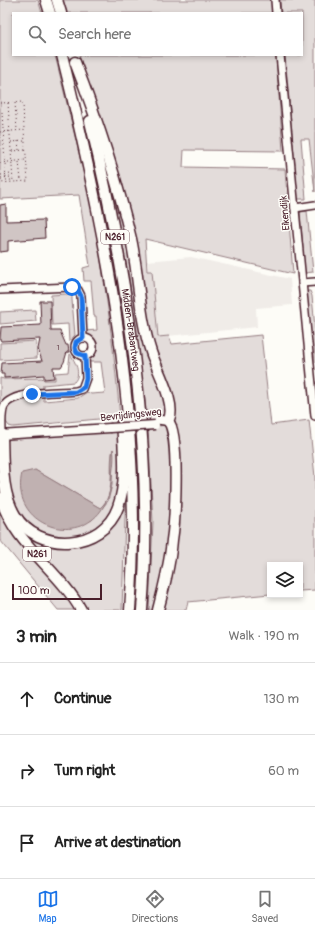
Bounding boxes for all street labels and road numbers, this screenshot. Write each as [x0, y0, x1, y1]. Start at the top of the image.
street label: Eikendijk [277, 194, 293, 231]
road number: N261 [101, 230, 129, 244]
street label: Midden-Brabantweg [119, 288, 142, 372]
street label: Bevrijdingsweg [100, 406, 162, 424]
road number: N261 [23, 547, 51, 561]

